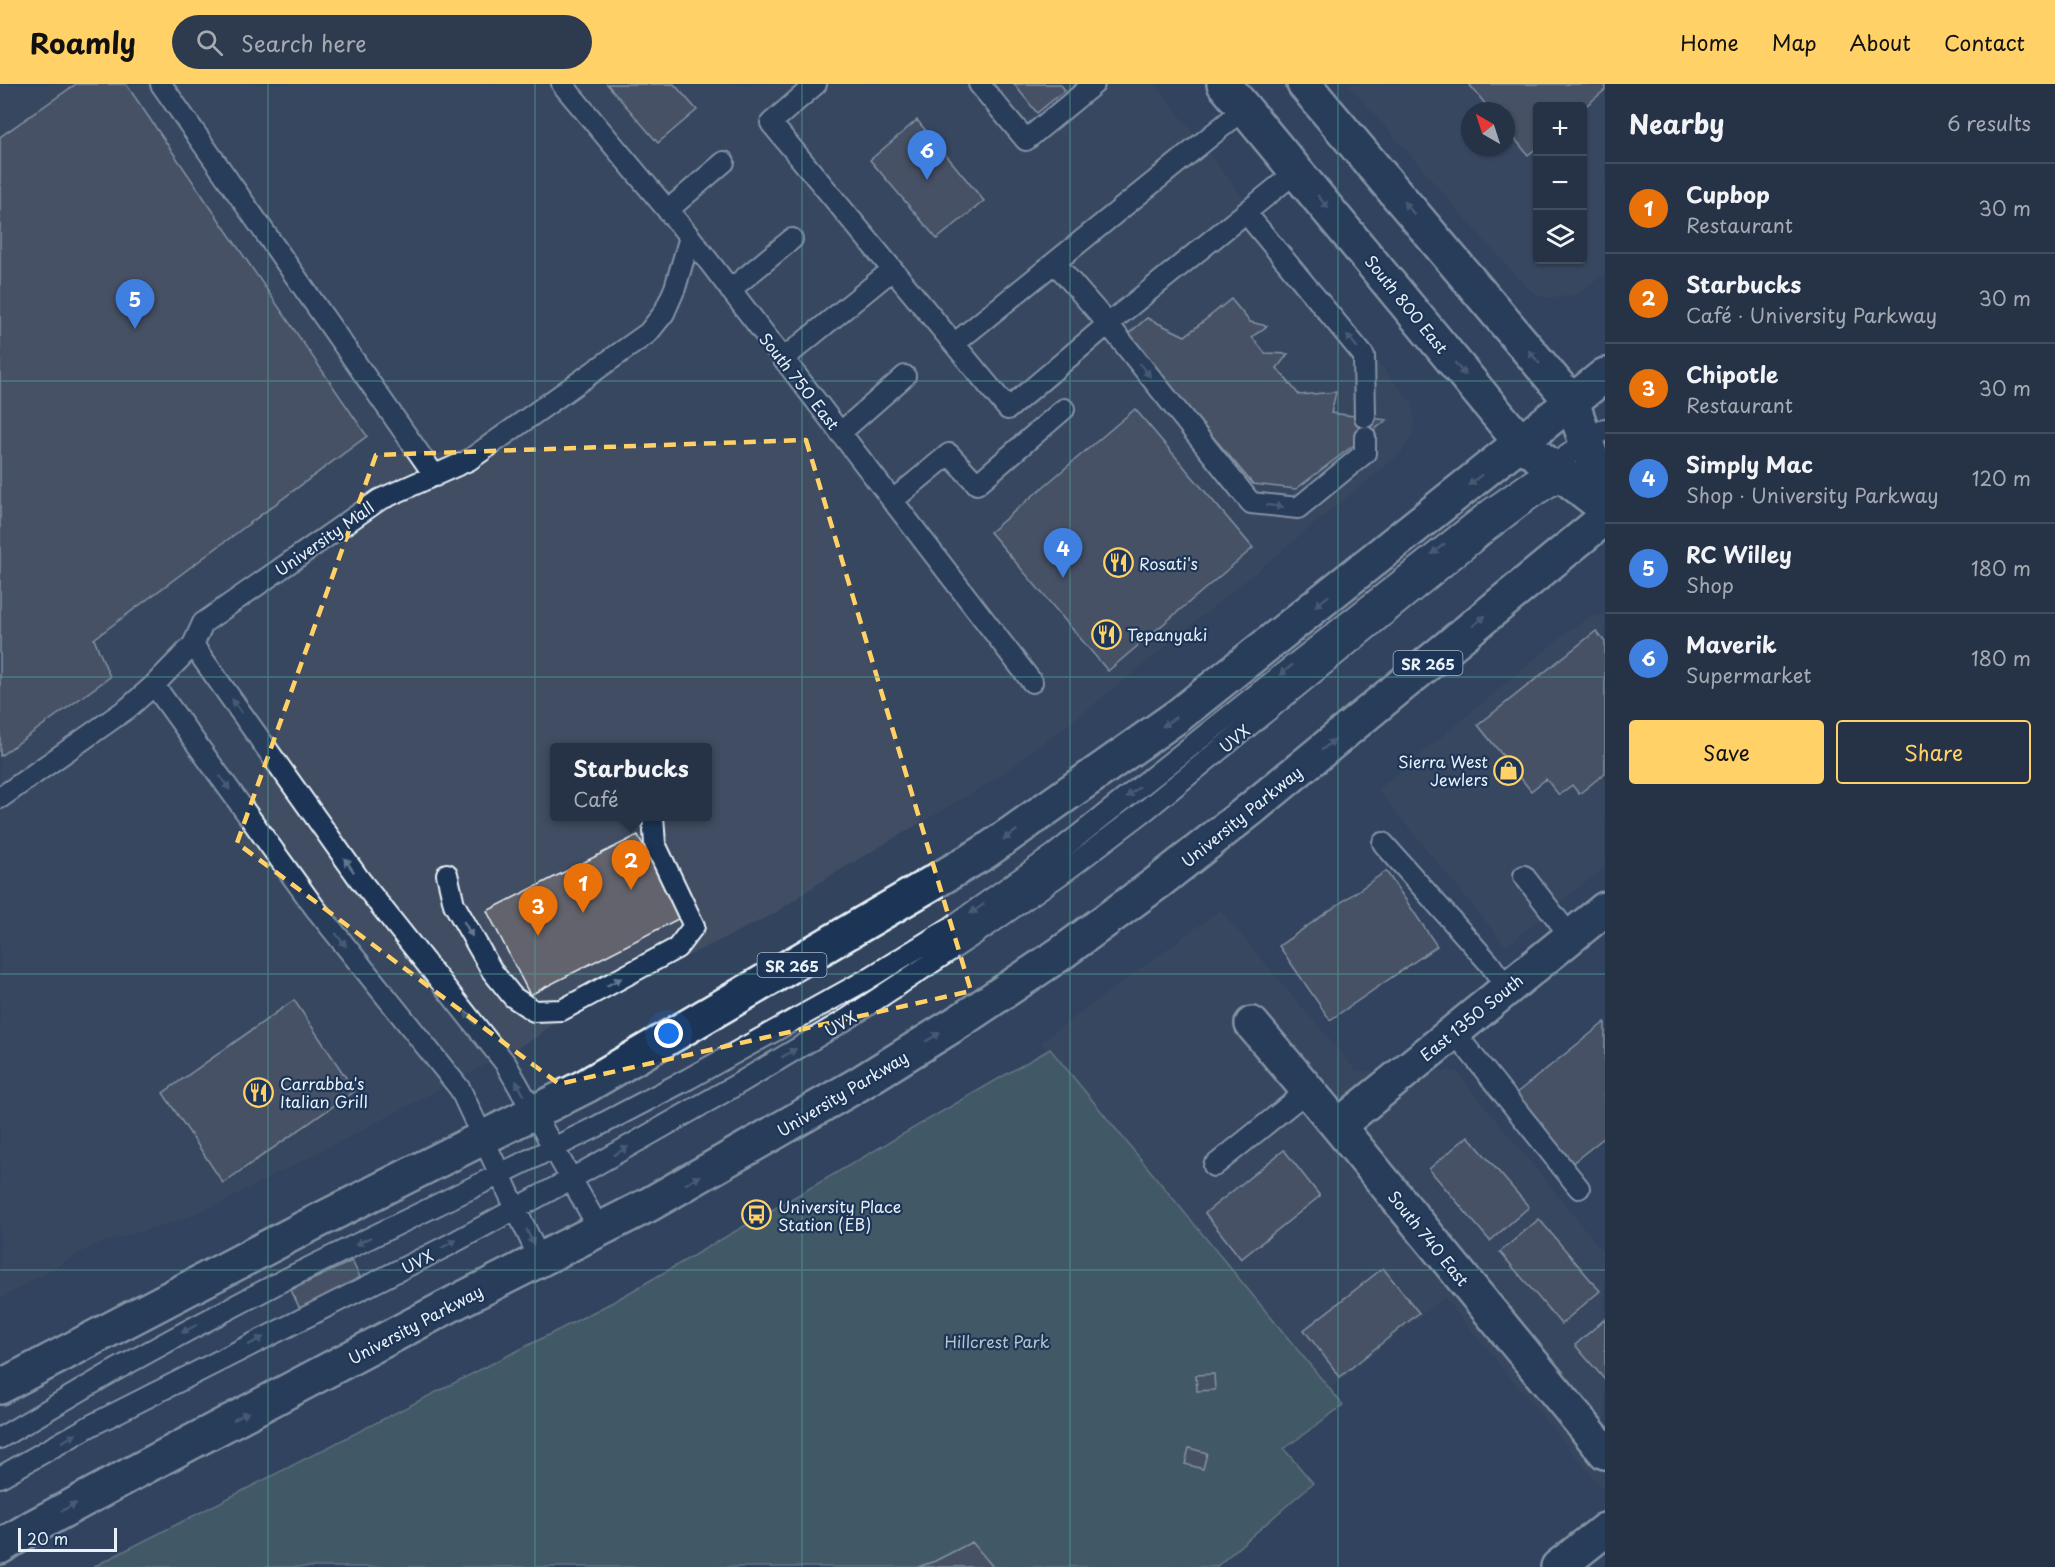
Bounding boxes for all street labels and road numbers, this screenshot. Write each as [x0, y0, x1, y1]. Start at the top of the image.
street label: South 800 East [1360, 250, 1454, 358]
street label: South 750 East [754, 327, 846, 435]
street label: University Mall [270, 495, 378, 581]
road number: SR 265 [1394, 651, 1462, 675]
street label: UVX [1214, 718, 1255, 758]
street label: University Parkway [1175, 760, 1307, 872]
road number: SR 265 [758, 953, 826, 977]
street label: East 1350 South [1414, 968, 1528, 1066]
street label: UVX [820, 1004, 861, 1042]
street label: University Parkway [772, 1044, 912, 1142]
street label: South 740 East [1383, 1185, 1475, 1291]
street label: UVX [397, 1243, 438, 1279]
street label: University Parkway [343, 1278, 487, 1370]

